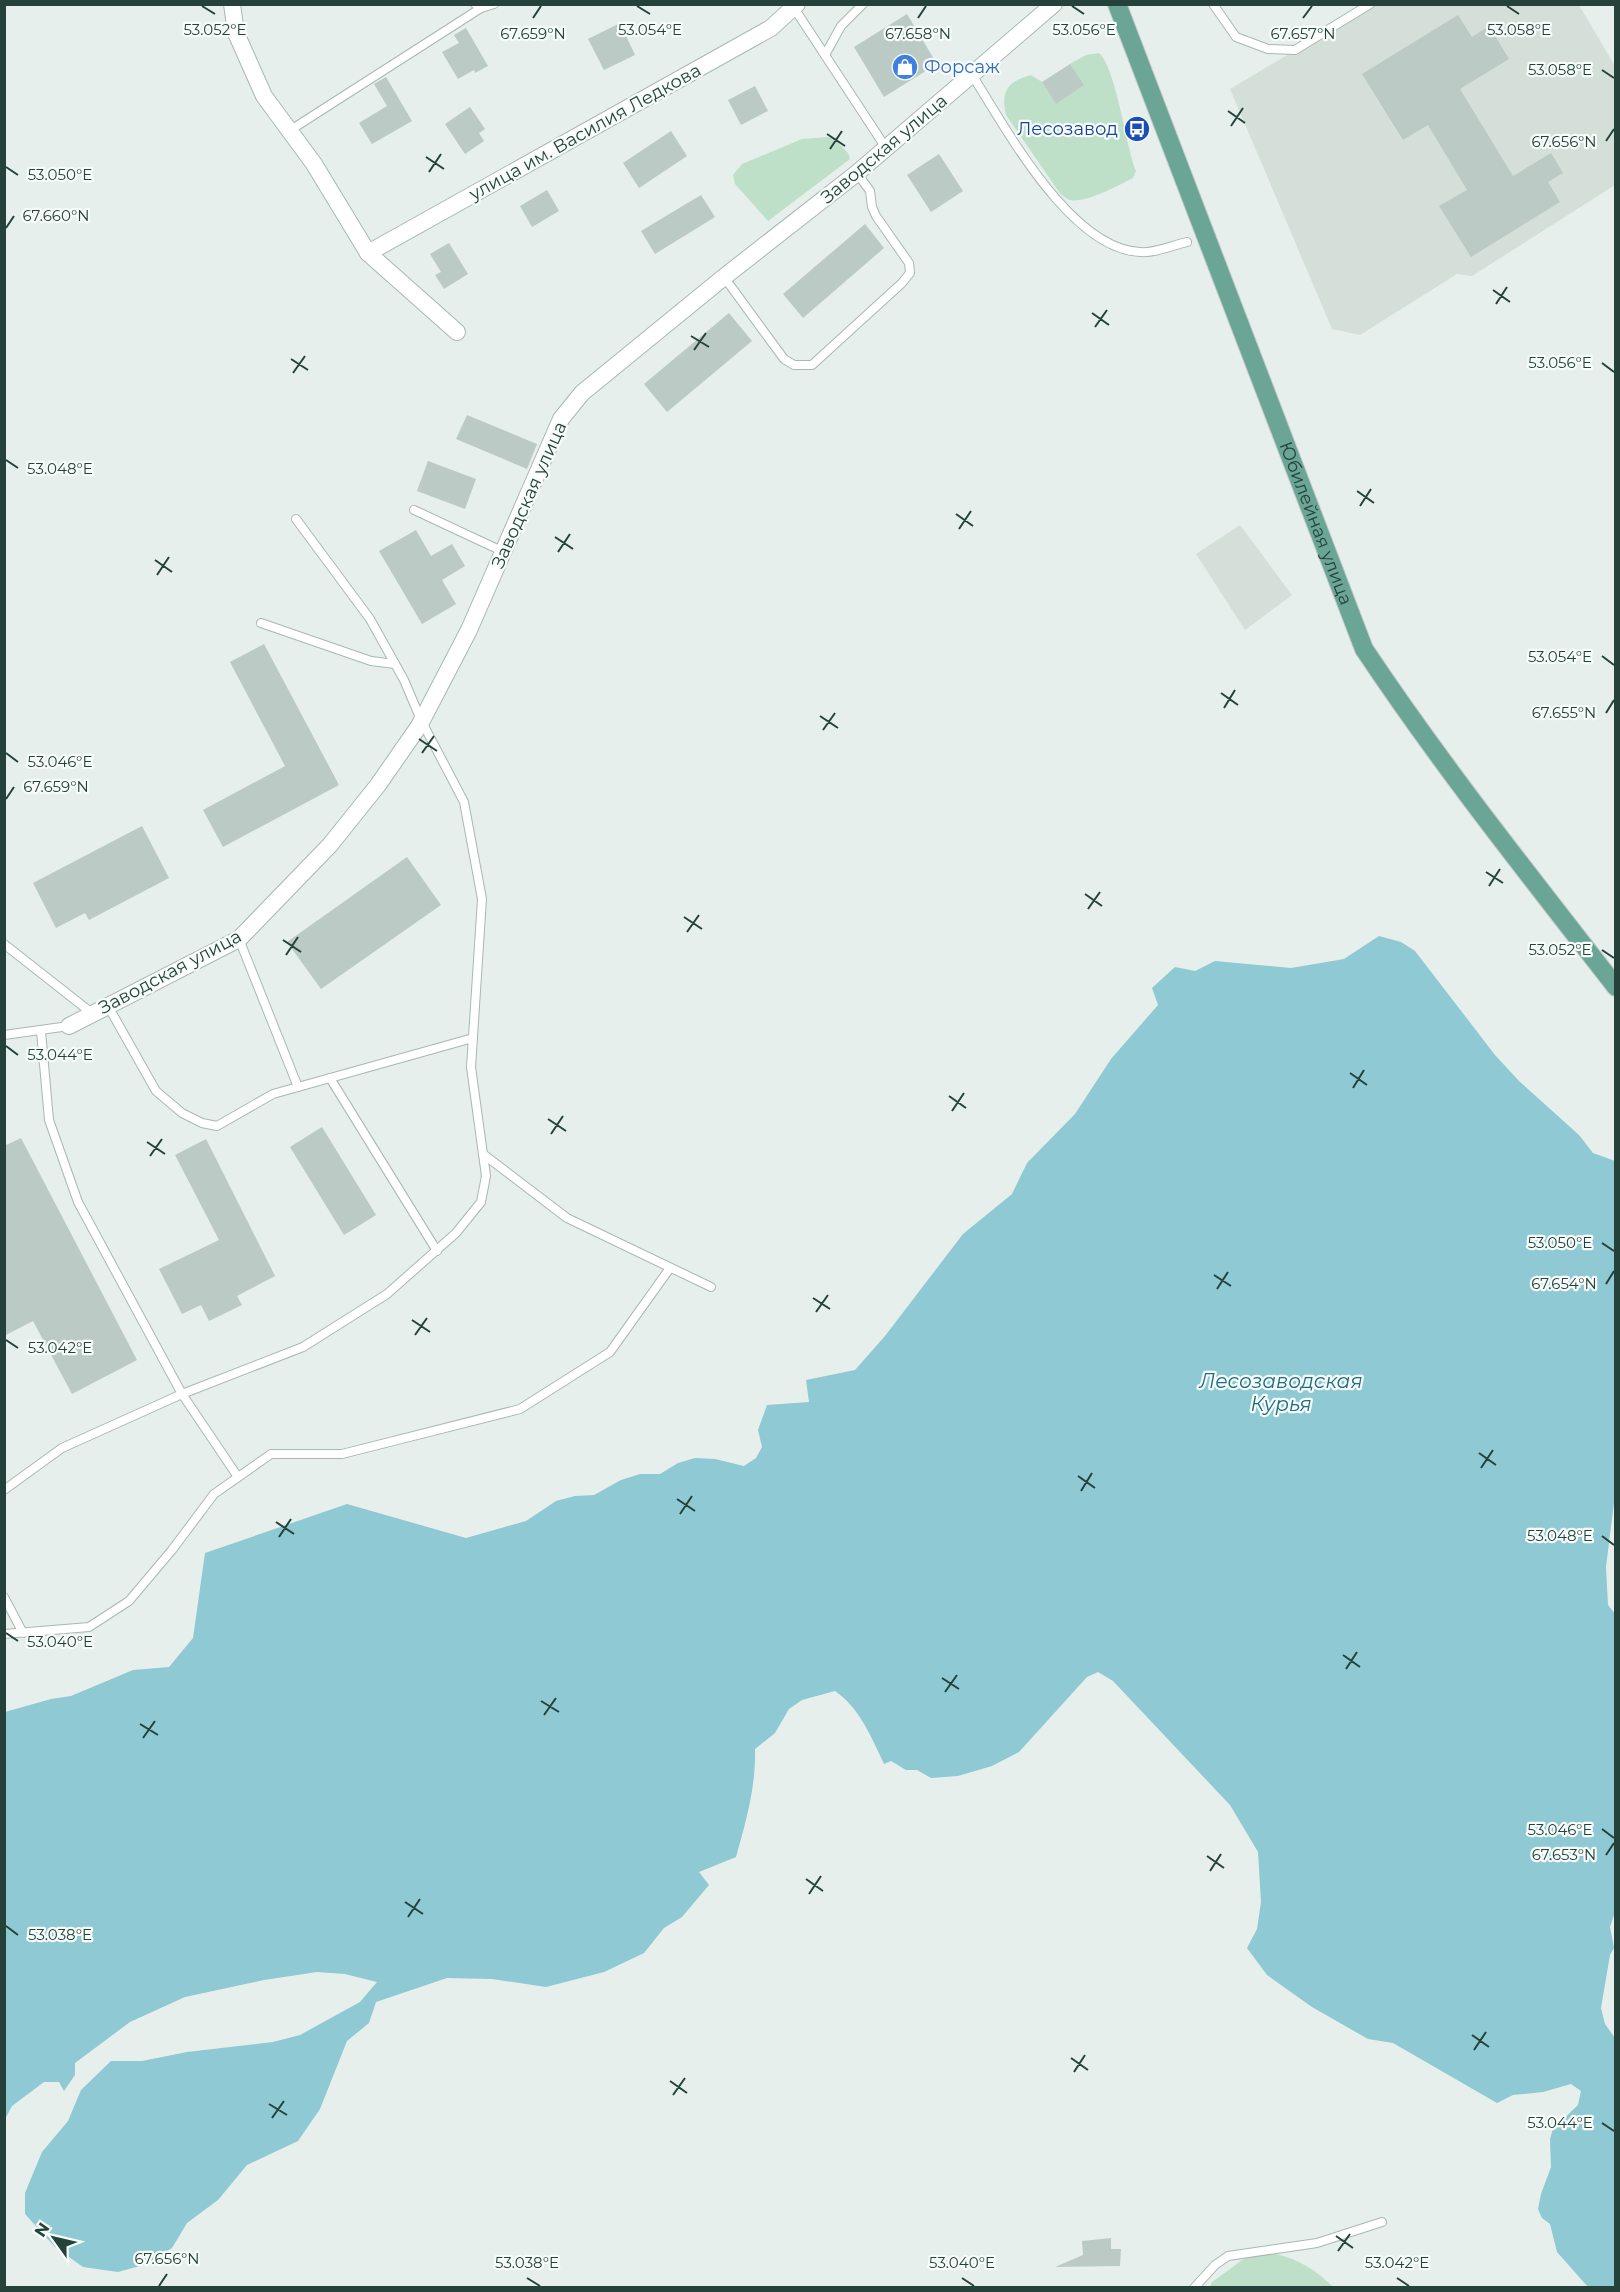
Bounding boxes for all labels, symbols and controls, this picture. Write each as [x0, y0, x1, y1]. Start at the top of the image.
text: 53.052°E [183, 20, 247, 39]
text: 53.054°E [618, 20, 682, 39]
text: 53.056°E [1052, 20, 1116, 39]
text: 53.058°E [1487, 20, 1551, 39]
text: 67.659°N [500, 24, 566, 43]
text: 67.658°N [885, 24, 951, 43]
text: 67.657°N [1271, 24, 1335, 43]
shop icon: Форсаж [890, 52, 920, 82]
place label: Форсаж [924, 56, 1000, 78]
street label: улица им. Василия Ледкова [464, 59, 705, 206]
text: 53.058°E [1528, 60, 1592, 79]
street label: Заводская улица [816, 90, 952, 208]
bus stop icon: Лесозавод [1122, 114, 1152, 144]
place label: Лесозавод [1017, 118, 1118, 140]
text: 67.656°N [1531, 132, 1597, 151]
text: 53.050°E [28, 165, 92, 184]
text: 67.660°N [23, 206, 89, 225]
text: 53.056°E [1528, 353, 1592, 372]
street label: Заводская улица [487, 418, 571, 572]
street label: Юбилейная улица [1275, 438, 1357, 608]
text: 53.048°E [27, 459, 93, 478]
text: 53.054°E [1528, 647, 1592, 666]
text: 67.655°N [1532, 703, 1596, 722]
text: 53.046°E [28, 752, 92, 771]
text: 67.659°N [23, 777, 89, 796]
street label: Заводская улица [95, 925, 245, 1019]
text: 53.052°E [1528, 940, 1592, 959]
text: 53.044°E [27, 1045, 93, 1064]
text: 53.050°E [1528, 1233, 1592, 1252]
text: 67.654°N [1531, 1274, 1597, 1293]
text: 53.042°E [28, 1338, 92, 1357]
water label: Лесозаводская Курья [1198, 1369, 1363, 1416]
text: 53.048°E [1527, 1526, 1593, 1545]
text: 53.040°E [27, 1632, 93, 1651]
text: 53.046°E [1528, 1820, 1592, 1839]
text: 67.653°N [1532, 1845, 1596, 1864]
text: 53.038°E [28, 1925, 92, 1944]
text: 53.044°E [1527, 2113, 1593, 2132]
north arrow [24, 2208, 84, 2268]
text: N [30, 2219, 53, 2241]
text: 67.656°N [134, 2249, 200, 2268]
text: 53.038°E [495, 2253, 559, 2272]
text: 53.040°E [929, 2253, 995, 2272]
text: 53.042°E [1365, 2253, 1429, 2272]

